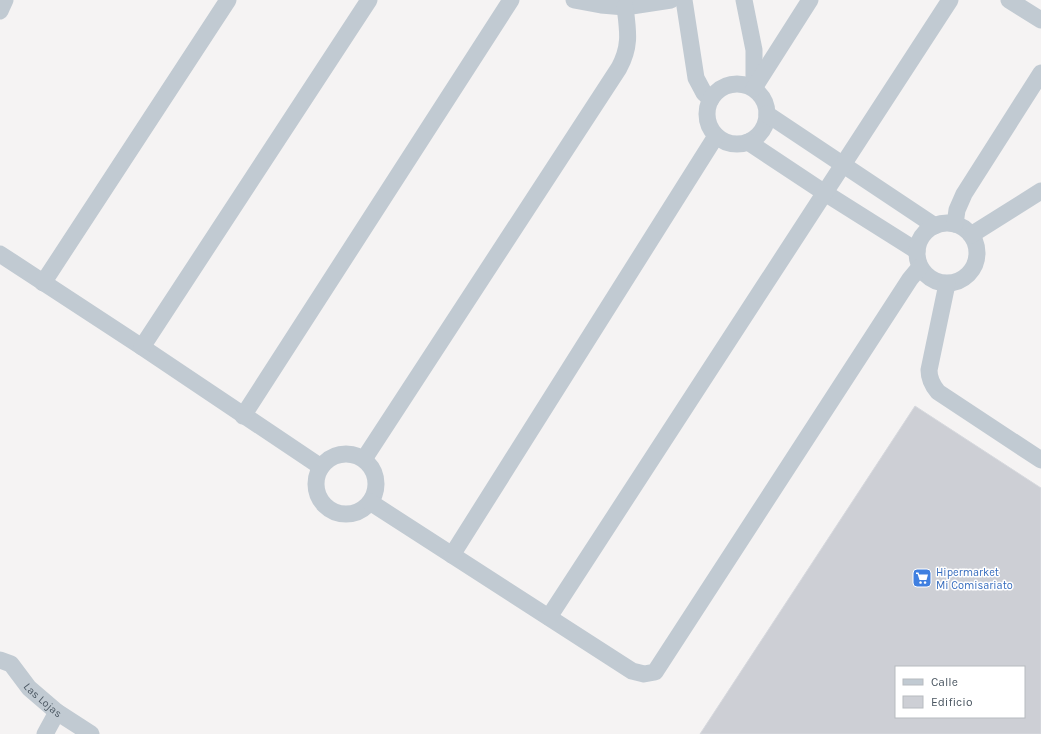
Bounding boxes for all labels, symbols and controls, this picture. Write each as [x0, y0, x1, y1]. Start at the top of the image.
place label: Hipermarket Mi Comisariato [936, 566, 1013, 592]
supermarket icon: Hipermarket Mi Comisariato [911, 567, 933, 589]
legend [895, 666, 1025, 718]
text: Calle [931, 675, 958, 689]
street label: Las Lojas [21, 681, 64, 720]
text: Edificio [931, 695, 972, 709]

